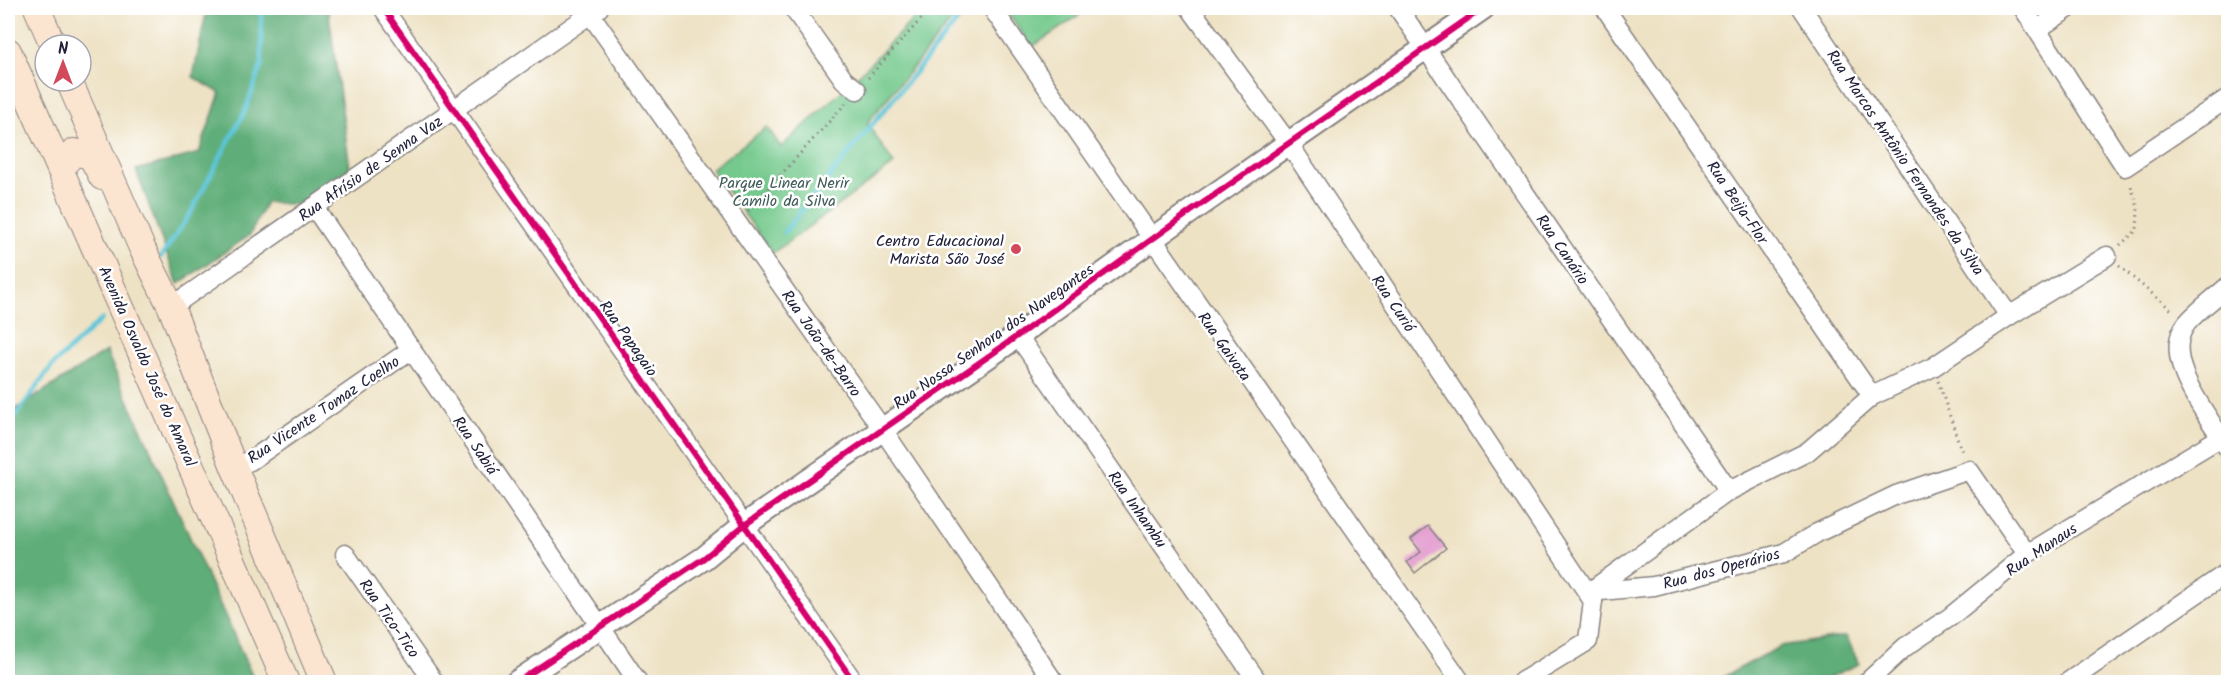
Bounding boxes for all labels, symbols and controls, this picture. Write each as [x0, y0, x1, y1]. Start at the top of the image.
north arrow [33, 33, 93, 93]
text: N [58, 37, 68, 62]
street label: Rua Marcos Antônio Fernandes da Silva [1819, 45, 1990, 281]
street label: Rua Afrísio de Senna Vaz [293, 110, 448, 229]
street label: Rua Beija-Flor [1700, 156, 1775, 251]
park label: Parque Linear Nerir Camilo da Silva [719, 171, 851, 214]
street label: Rua Canário [1529, 209, 1595, 290]
place label: Centro Educacional Marista São José [876, 229, 1005, 272]
marker: Centro Educacional Marista São José [1009, 242, 1023, 256]
street label: Rua Nossa Senhora dos Navegantes [888, 258, 1100, 416]
street label: Avenida Osvaldo José do Amaral [91, 262, 202, 471]
street label: Rua Curió [1364, 270, 1422, 338]
street label: Rua João-de-Barro [774, 285, 867, 403]
street label: Rua Papagaio [592, 295, 663, 382]
street label: Rua Gaivota [1191, 307, 1257, 387]
street label: Rua Vicente Tomaz Coelho [243, 350, 405, 471]
street label: Rua Sabiá [446, 411, 505, 482]
street label: Rua Inhambu [1101, 466, 1173, 554]
street label: Rua Manaus [2001, 517, 2083, 583]
street label: Rua dos Operários [1660, 542, 1783, 597]
street label: Rua Tico-Tico [352, 574, 425, 664]

